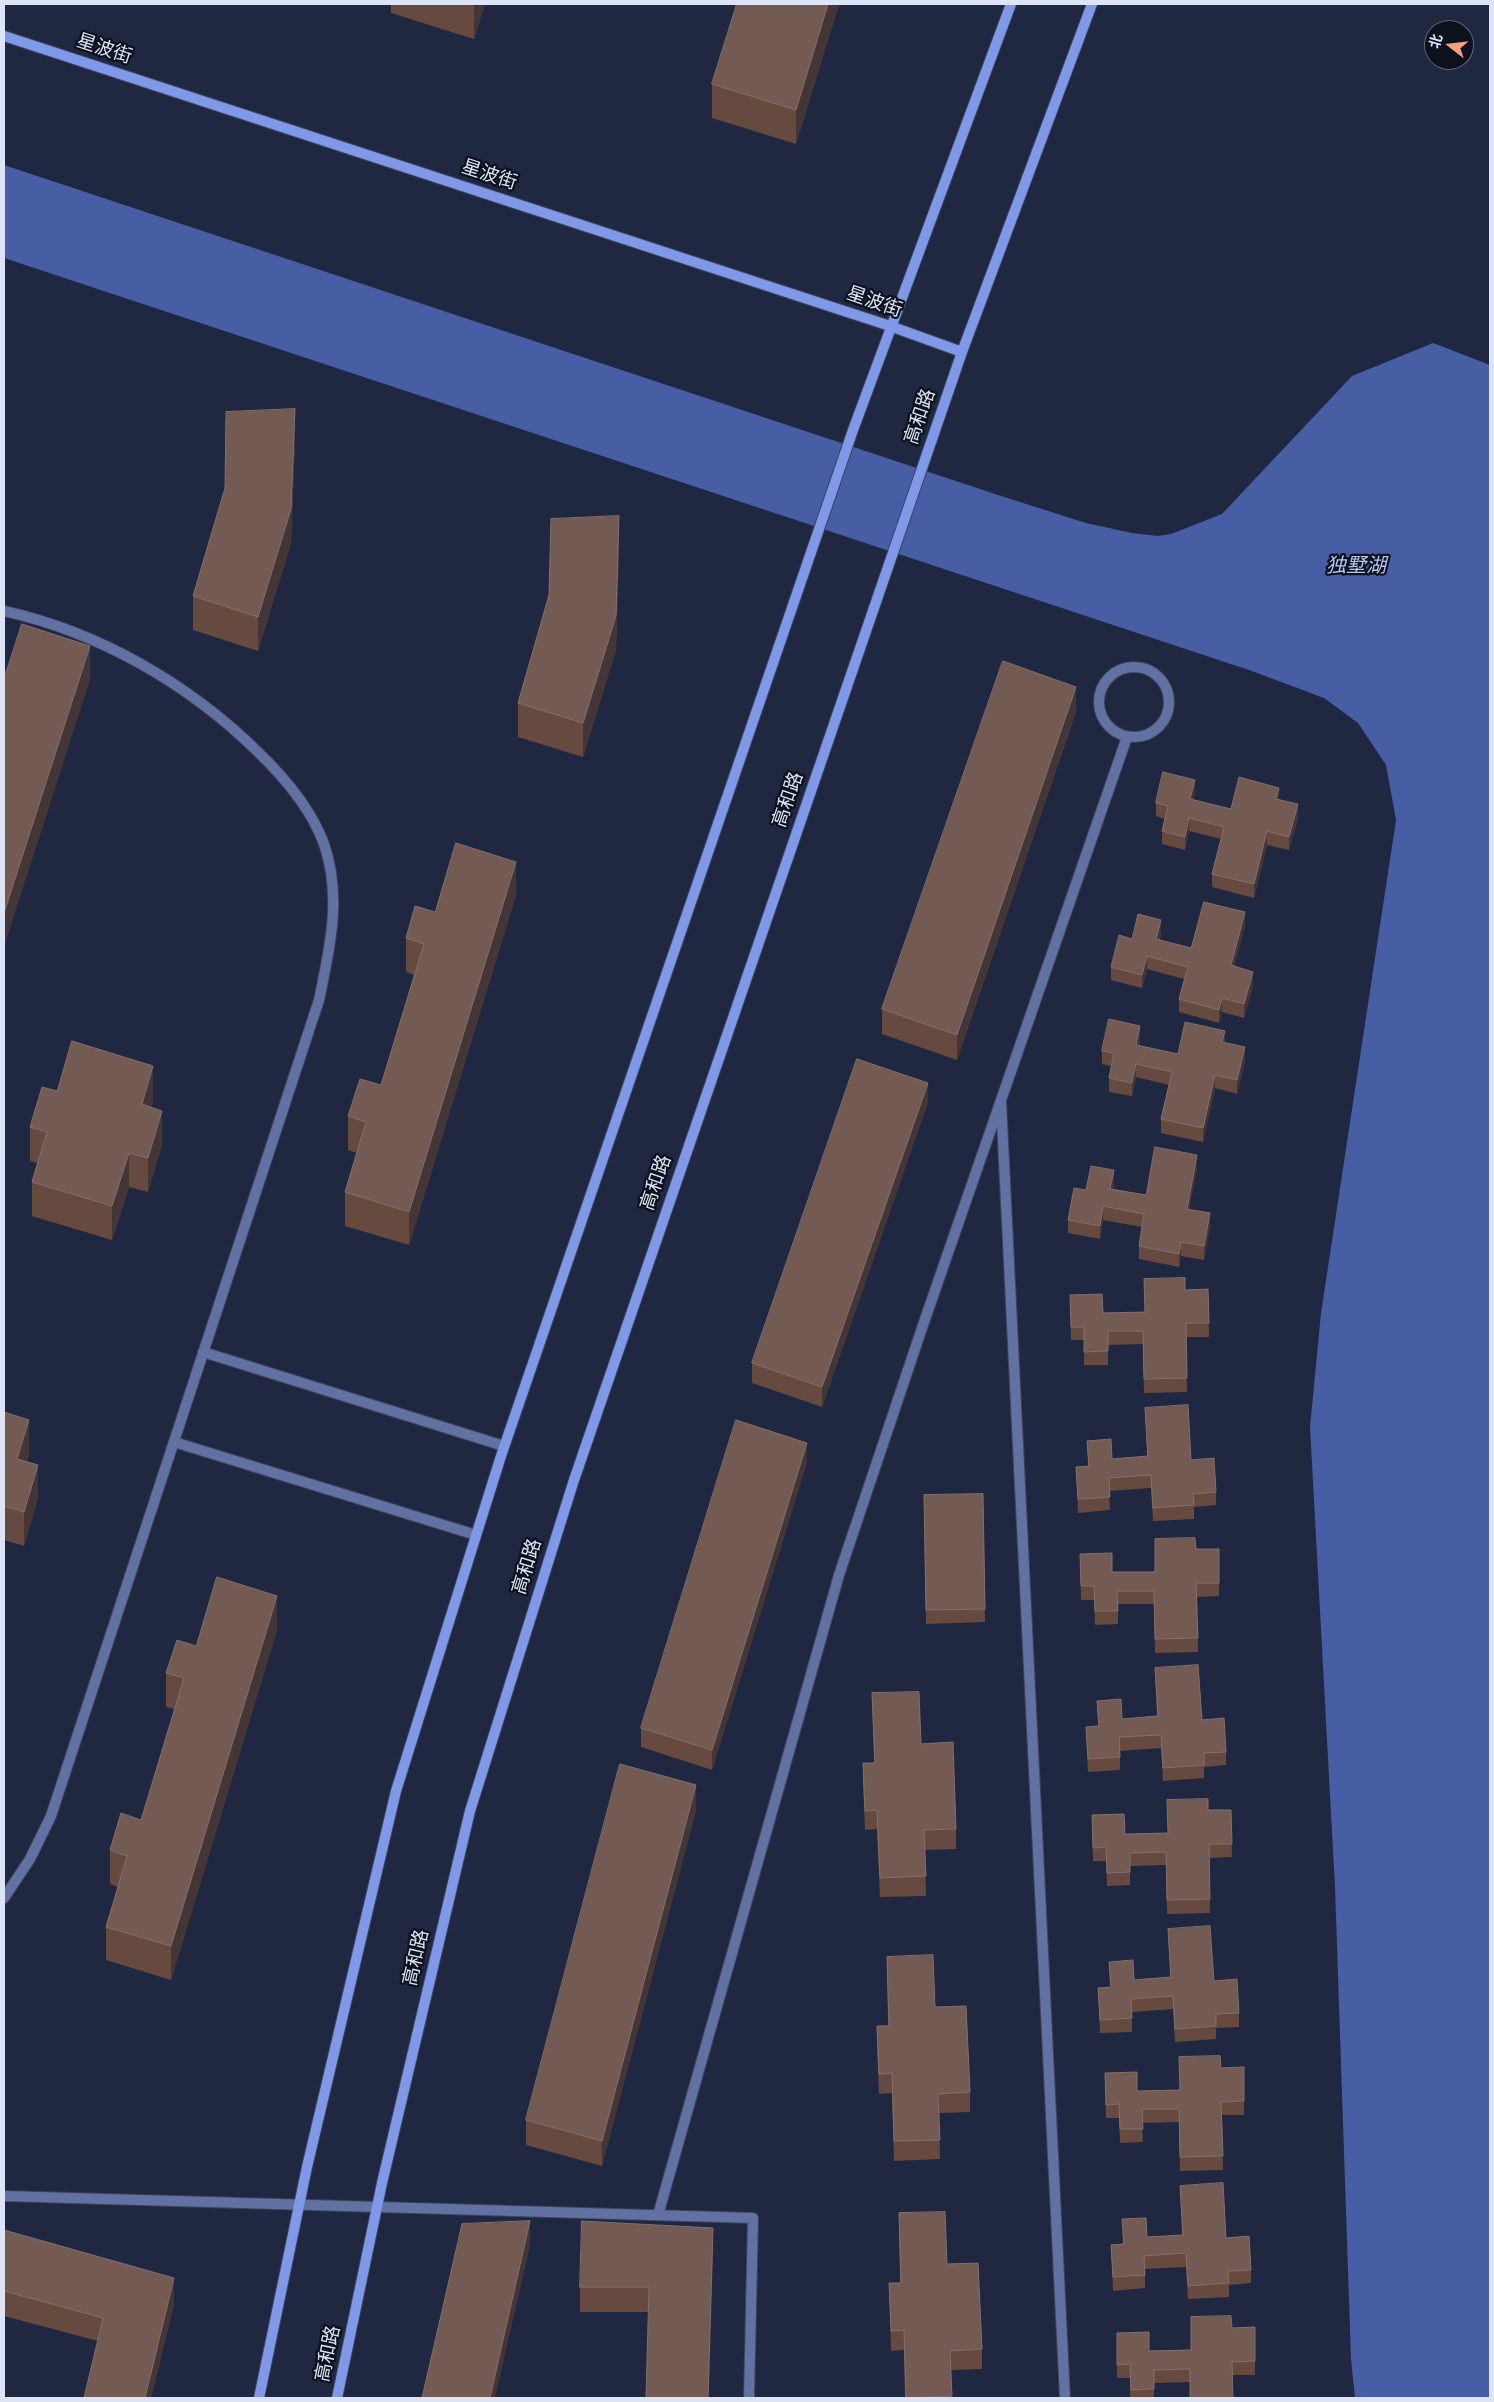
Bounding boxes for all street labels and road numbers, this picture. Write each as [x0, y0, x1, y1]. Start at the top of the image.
street label: 星波街 [73, 30, 135, 70]
street label: 星波街 [458, 156, 520, 196]
street label: 星波街 [843, 283, 905, 323]
street label: 高和路 [901, 386, 941, 448]
street label: 高和路 [769, 769, 809, 831]
street label: 高和路 [637, 1152, 677, 1214]
street label: 高和路 [509, 1536, 547, 1598]
street label: 高和路 [399, 1928, 435, 1988]
street label: 高和路 [312, 2324, 346, 2384]

